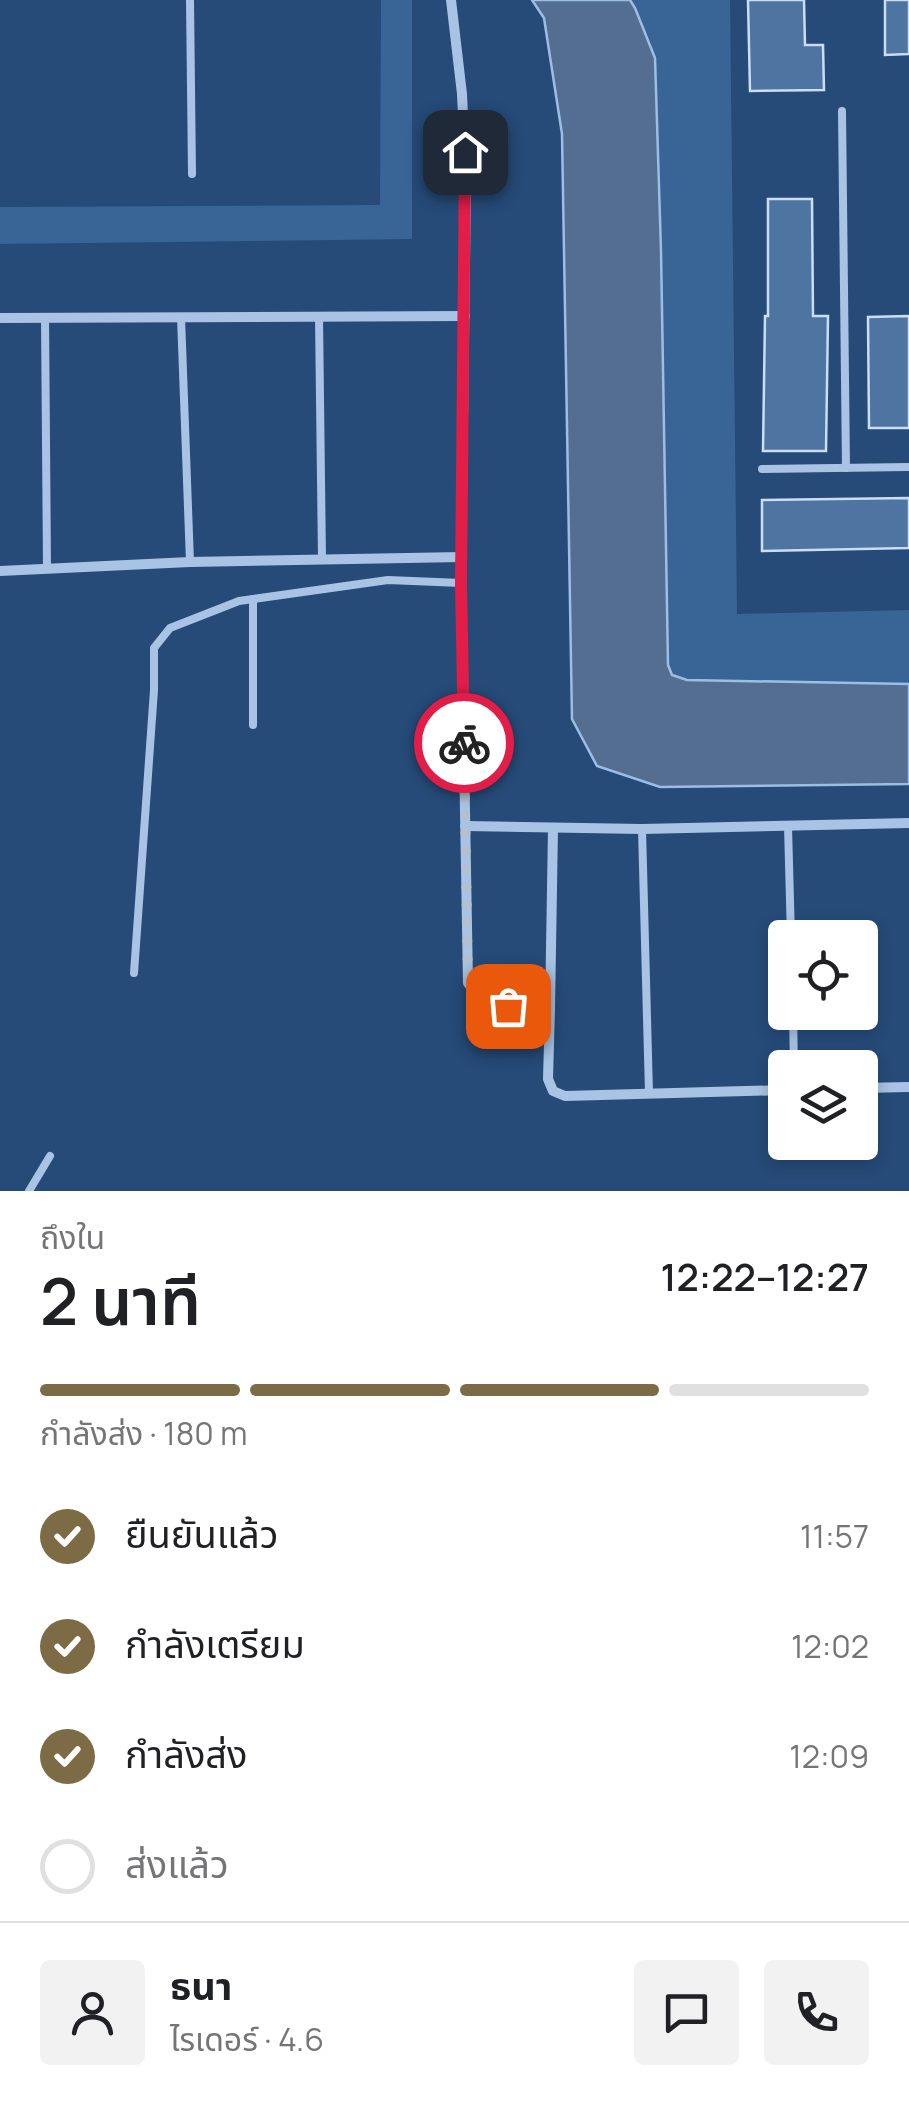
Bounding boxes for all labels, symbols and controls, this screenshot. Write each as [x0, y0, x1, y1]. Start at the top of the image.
pin [423, 110, 508, 195]
icon: home [438, 125, 493, 180]
courier [414, 693, 514, 793]
icon: bike [437, 716, 492, 771]
map controls [768, 920, 878, 1160]
button: locate [768, 920, 878, 1030]
pin [466, 964, 551, 1049]
icon: bag [481, 979, 536, 1034]
button: layers [768, 1050, 878, 1160]
text: ถึงใน [40, 1215, 105, 1259]
text: 12:22–12:27 [660, 1250, 869, 1302]
text: 2 นาที [40, 1256, 201, 1345]
text: กำลังส่ง · 180 m [40, 1411, 247, 1455]
text: ยืนยันแล้ว [125, 1507, 278, 1559]
icon: check [40, 1509, 95, 1564]
text: 11:57 [800, 1514, 869, 1558]
text: กำลังเตรียม [125, 1617, 305, 1669]
icon: check [40, 1619, 95, 1674]
text: 12:02 [791, 1624, 869, 1668]
text: กำลังส่ง [125, 1727, 247, 1779]
icon: check [40, 1729, 95, 1784]
text: 12:09 [789, 1734, 869, 1778]
text: ส่งแล้ว [125, 1837, 229, 1889]
text: ธนา [170, 1959, 232, 2011]
button: person [40, 1960, 145, 2065]
button: chat [634, 1960, 739, 2065]
button: phone [764, 1960, 869, 2065]
text: ไรเดอร์ · 4.6 [170, 2017, 324, 2061]

